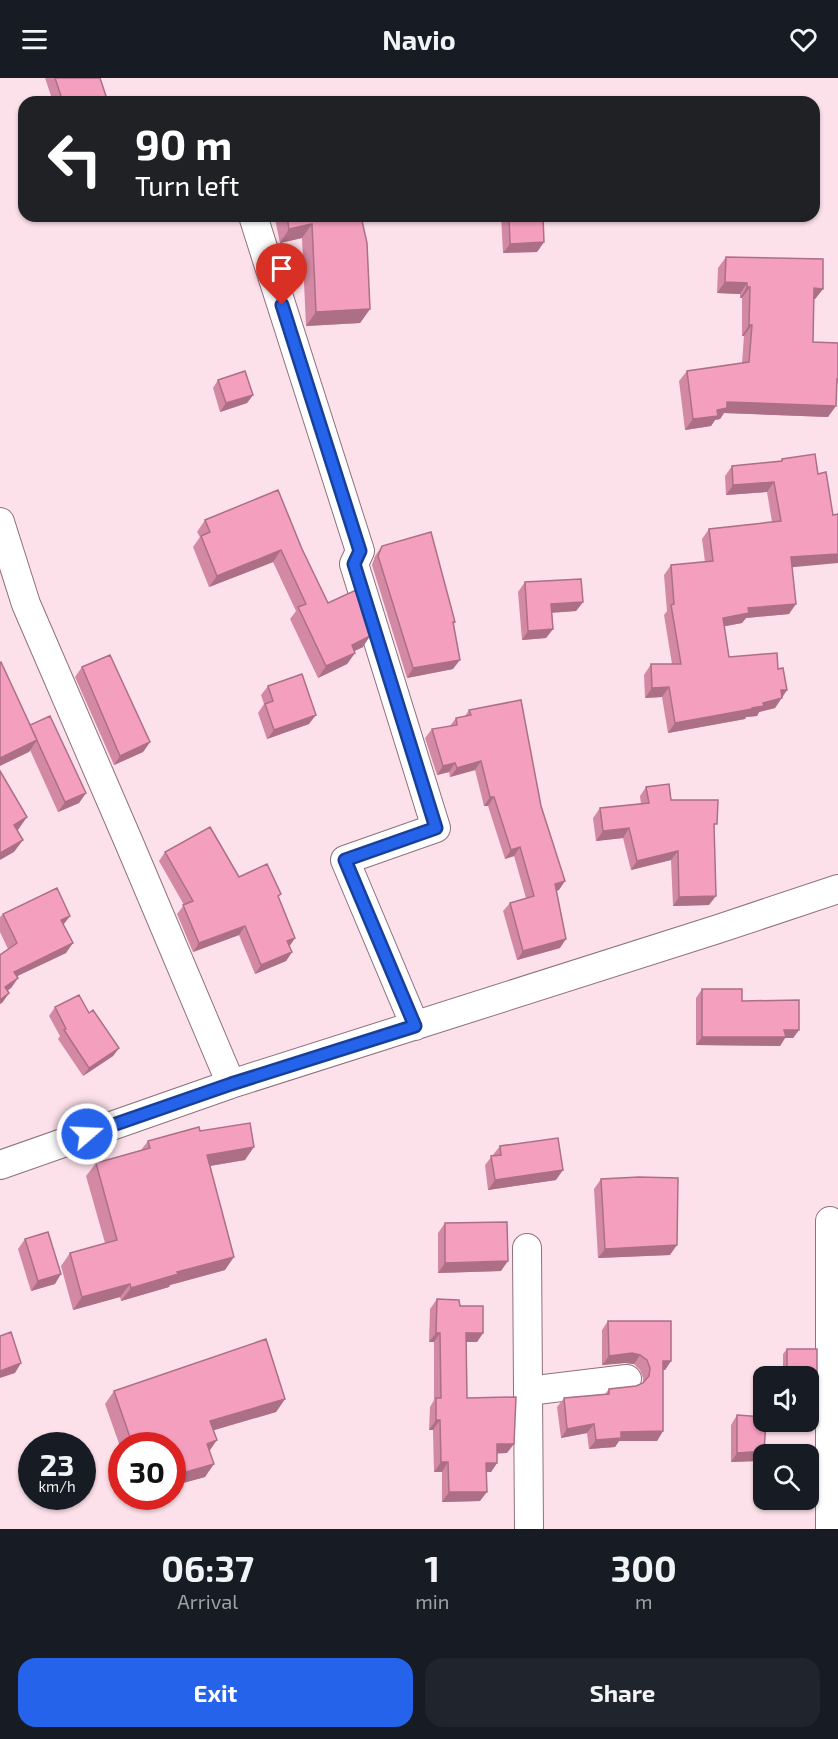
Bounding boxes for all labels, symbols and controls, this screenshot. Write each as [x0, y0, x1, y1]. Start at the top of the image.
icon: menu [18, 23, 51, 56]
text: Navio [382, 23, 456, 55]
icon: heart [787, 23, 820, 56]
text: 90 m [135, 118, 232, 168]
icon: left [36, 120, 114, 198]
text: Turn left [135, 169, 239, 201]
pin [256, 243, 307, 305]
icon: arrive [265, 252, 298, 285]
position arrow [55, 1102, 119, 1166]
map controls [753, 1366, 819, 1510]
button: sound [753, 1366, 819, 1432]
speed limit sign: 30 [108, 1432, 186, 1510]
button: search [753, 1444, 819, 1510]
text: 23 [40, 1446, 74, 1482]
text: km/h [38, 1477, 76, 1495]
text: 06:37 [161, 1546, 254, 1589]
text: 1 [425, 1546, 440, 1589]
text: 300 [611, 1546, 677, 1589]
text: Arrival [177, 1589, 238, 1613]
text: min [415, 1589, 449, 1613]
text: m [635, 1589, 652, 1613]
button: Exit [18, 1658, 413, 1727]
button: Share [425, 1658, 820, 1727]

